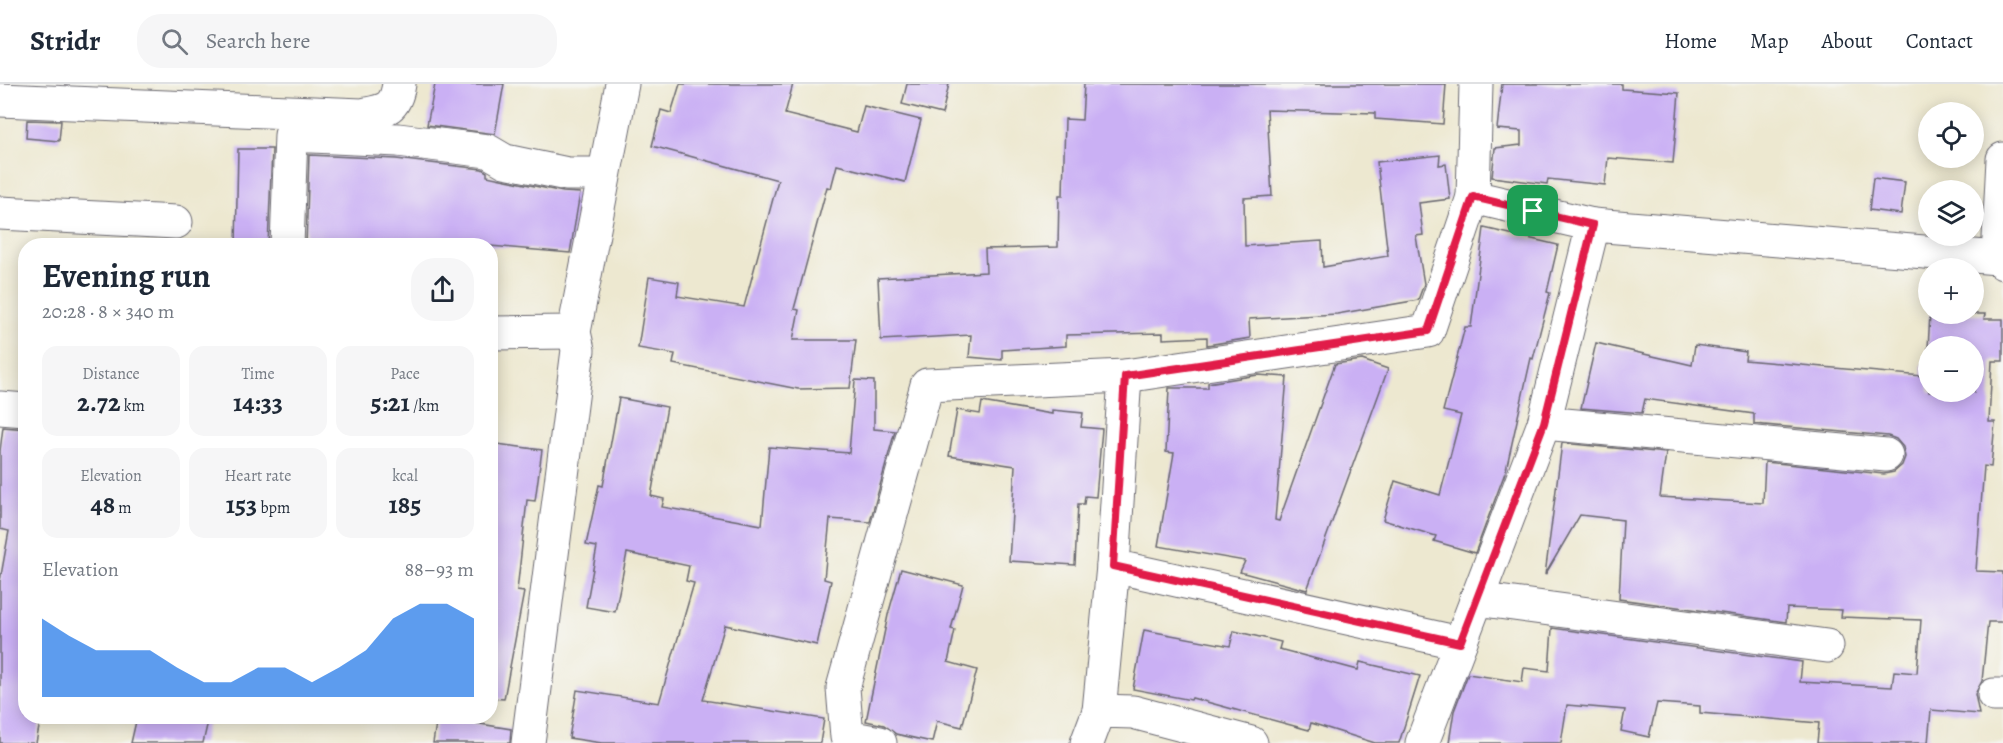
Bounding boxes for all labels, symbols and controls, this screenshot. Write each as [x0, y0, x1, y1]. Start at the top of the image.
search box [137, 14, 557, 68]
text: Stridr [30, 22, 101, 60]
icon: search [158, 25, 191, 58]
text: Search here [206, 26, 310, 56]
text: Home [1664, 27, 1717, 55]
text: Map [1750, 27, 1788, 55]
text: About [1821, 27, 1873, 55]
text: Contact [1906, 27, 1973, 55]
map controls [1918, 102, 1984, 402]
button: locate [1918, 102, 1984, 168]
button: layers [1918, 180, 1984, 246]
pin [1507, 185, 1558, 236]
icon: arrive [1516, 194, 1549, 227]
text: Evening run [42, 253, 211, 298]
button: share [411, 258, 474, 321]
button: + [1918, 258, 1984, 324]
text: 20:28 · 8 × 340 m [42, 298, 174, 325]
button: − [1918, 336, 1984, 402]
text: Distance [82, 363, 140, 385]
text: Time [241, 363, 275, 385]
text: Pace [390, 363, 420, 385]
text: 2.72 [77, 385, 120, 420]
text: 14:33 [233, 385, 283, 420]
text: 5:21 [371, 385, 410, 420]
text: km [120, 395, 145, 417]
text: /km [410, 395, 439, 417]
text: Elevation [80, 465, 142, 487]
text: Heart rate [225, 465, 291, 487]
text: kcal [392, 465, 418, 487]
text: 48 [90, 487, 115, 522]
text: 153 [226, 487, 257, 522]
text: 185 [389, 487, 421, 522]
text: m [115, 497, 132, 519]
text: bpm [257, 497, 290, 519]
text: Elevation [42, 556, 119, 583]
text: 88–93 m [404, 556, 474, 583]

